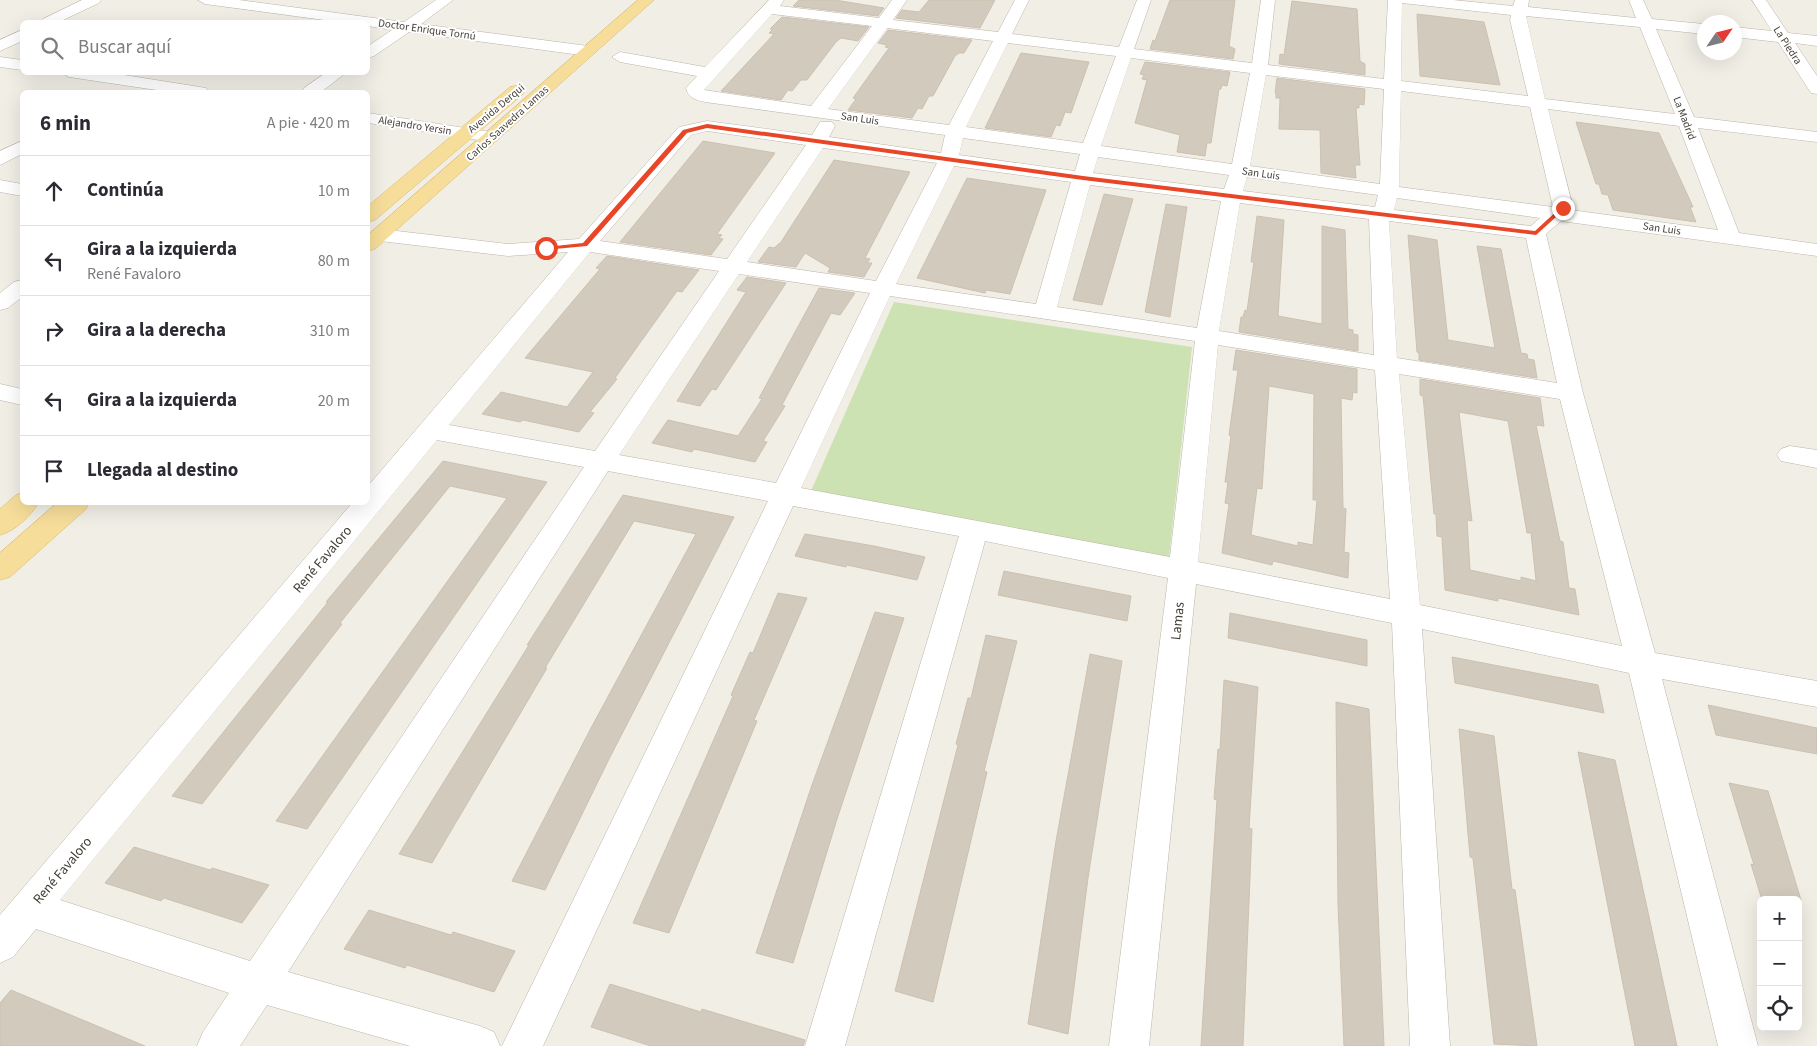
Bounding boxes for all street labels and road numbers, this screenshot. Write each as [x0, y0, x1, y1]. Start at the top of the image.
street label: Doctor Enrique Tornú [377, 15, 477, 44]
street label: La Piedra [1770, 23, 1805, 67]
street label: Avenida Derqui [465, 80, 528, 137]
street label: Carlos Saavedra Lamas [463, 82, 552, 165]
street label: La Madrid [1669, 94, 1700, 142]
street label: San Luis [840, 108, 880, 129]
street label: Alejandro Yersin [377, 112, 453, 139]
street label: San Luis [1241, 163, 1281, 184]
street label: San Luis [1642, 218, 1682, 239]
street label: René Favaloro [289, 522, 357, 598]
street label: Lamas [1166, 601, 1190, 641]
street label: René Favaloro [29, 833, 97, 909]

